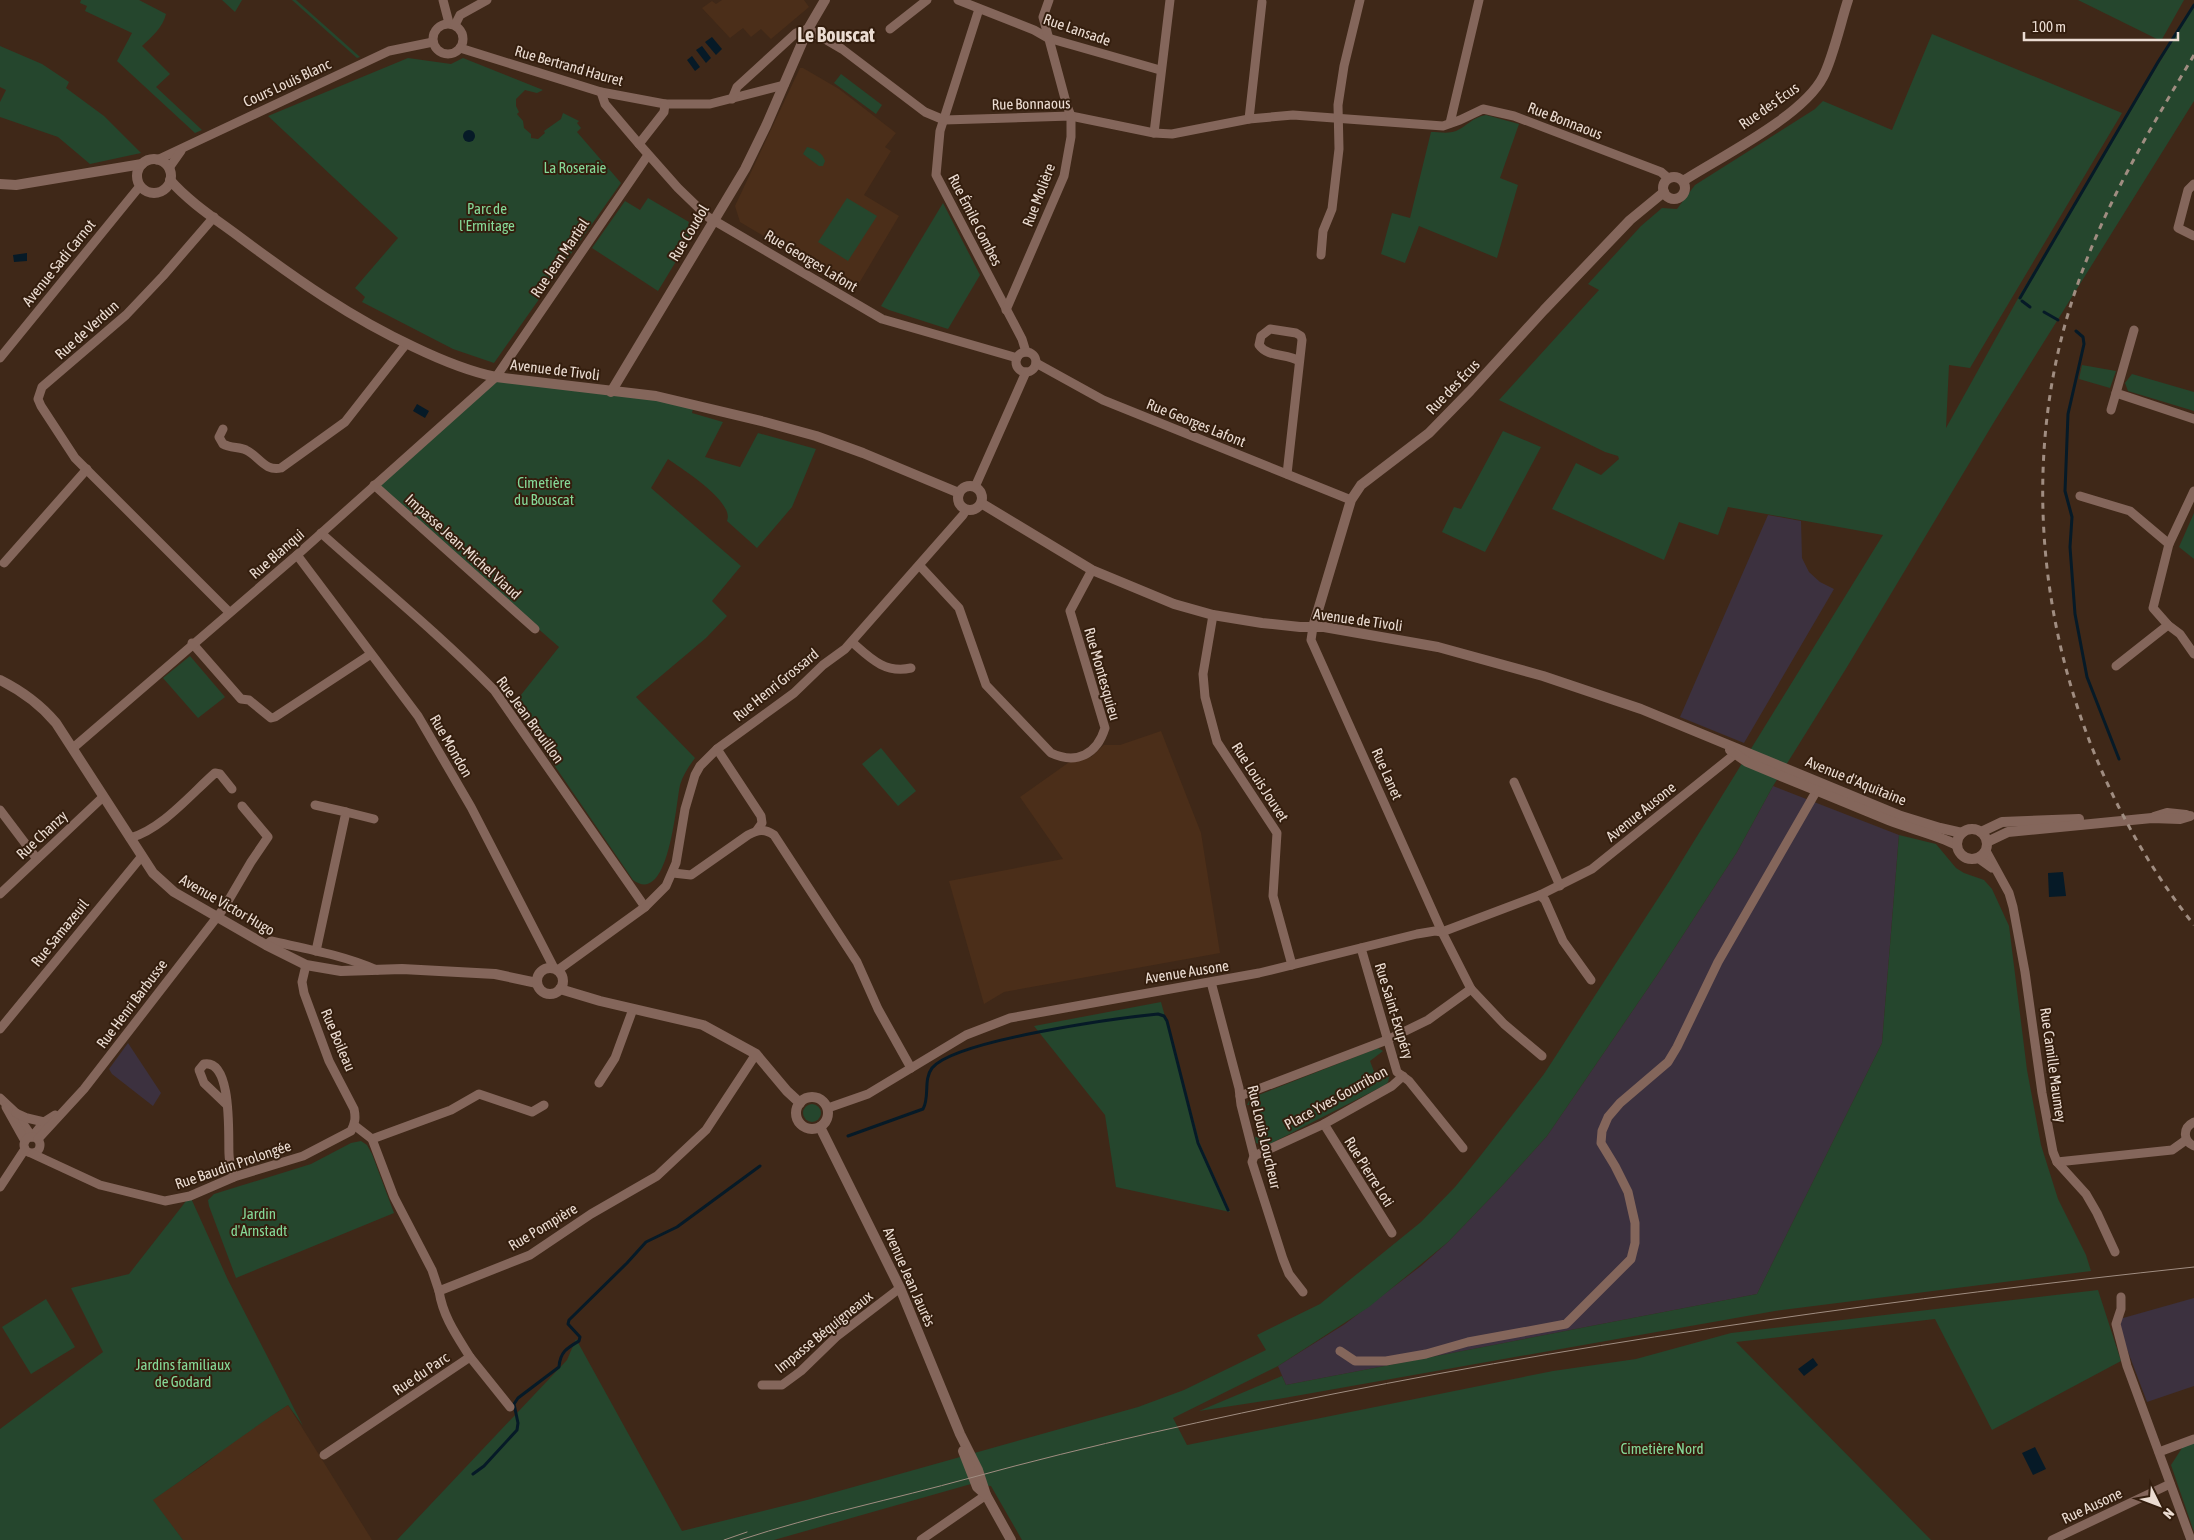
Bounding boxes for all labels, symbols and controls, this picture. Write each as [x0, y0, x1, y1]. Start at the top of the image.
street label: Rue Lansade [1041, 10, 1113, 49]
scale bar [2024, 10, 2178, 42]
text: 100 m [2032, 18, 2066, 35]
district label: Le Bouscat [797, 23, 875, 46]
street label: Rue Bertrand Hauret [513, 42, 625, 89]
street label: Cours Louis Blanc [240, 55, 334, 110]
street label: Rue des Écus [1735, 79, 1802, 132]
street label: Rue Bonnaous [991, 94, 1071, 113]
street label: Rue Bonnaous [1525, 98, 1605, 143]
park label: La Roseraie [544, 159, 607, 176]
street label: Rue Molière [1019, 161, 1058, 229]
street label: Rue Émile Combes [945, 171, 1006, 269]
park label: Parc de l'Ermitage [459, 200, 515, 234]
street label: Rue Coudol [665, 201, 712, 264]
street label: Rue Jean Martial [527, 215, 592, 300]
street label: Avenue Sadi Carnot [19, 216, 99, 309]
street label: Rue Georges Lafont [762, 226, 861, 295]
street label: Rue de Verdun [51, 297, 122, 362]
street label: Avenue de Tivoli [509, 356, 601, 383]
street label: Rue des Écus [1422, 356, 1483, 418]
street label: Rue Georges Lafont [1144, 395, 1248, 450]
park label: Cimetière du Bouscat [514, 474, 574, 508]
street label: Impasse Jean-Michel Viaud [402, 490, 524, 603]
street label: Rue Blanqui [246, 525, 307, 582]
street label: Avenue de Tivoli [1312, 605, 1404, 634]
street label: Rue Montesquieu [1081, 625, 1124, 722]
street label: Rue Henri Grossard [730, 645, 822, 724]
street label: Rue Jean Brouillon [493, 673, 568, 766]
street label: Rue Mondon [427, 711, 476, 780]
street label: Rue Louis Jouvet [1229, 739, 1292, 824]
street label: Rue Lanet [1369, 745, 1406, 802]
street label: Avenue d'Aquitaine [1803, 753, 1909, 809]
street label: Avenue Ausone [1602, 778, 1679, 845]
street label: Rue Chanzy [13, 807, 71, 862]
street label: Avenue Victor Hugo [177, 871, 278, 939]
street label: Rue Samazeuil [27, 896, 92, 970]
street label: Rue Henri Barbusse [93, 956, 171, 1051]
street label: Avenue Ausone [1144, 956, 1230, 987]
street label: Rue Saint-Exupéry [1372, 961, 1417, 1061]
street label: Rue Boileau [318, 1006, 359, 1074]
street label: Rue Camille Maumey [2037, 1006, 2070, 1124]
street label: Place Yves Gourribon [1281, 1062, 1390, 1133]
street label: Rue Louis Loucheur [1244, 1083, 1285, 1191]
street label: Rue Pierre Loti [1341, 1134, 1398, 1210]
street label: Rue Baudin Prolongée [173, 1137, 293, 1192]
street label: Rue Pompière [505, 1199, 580, 1254]
park label: Jardin d'Arnstadt [231, 1205, 287, 1239]
street label: Avenue Jean Jaurès [880, 1224, 939, 1329]
street label: Impasse Béquigneaux [771, 1287, 876, 1376]
street label: Rue du Parc [389, 1348, 452, 1399]
park label: Jardins familiaux de Godard [136, 1356, 230, 1390]
park label: Cimetière Nord [1620, 1440, 1704, 1457]
north arrow [2134, 1480, 2184, 1530]
street label: Rue Ausone [2059, 1484, 2125, 1527]
text: N [2160, 1505, 2177, 1522]

